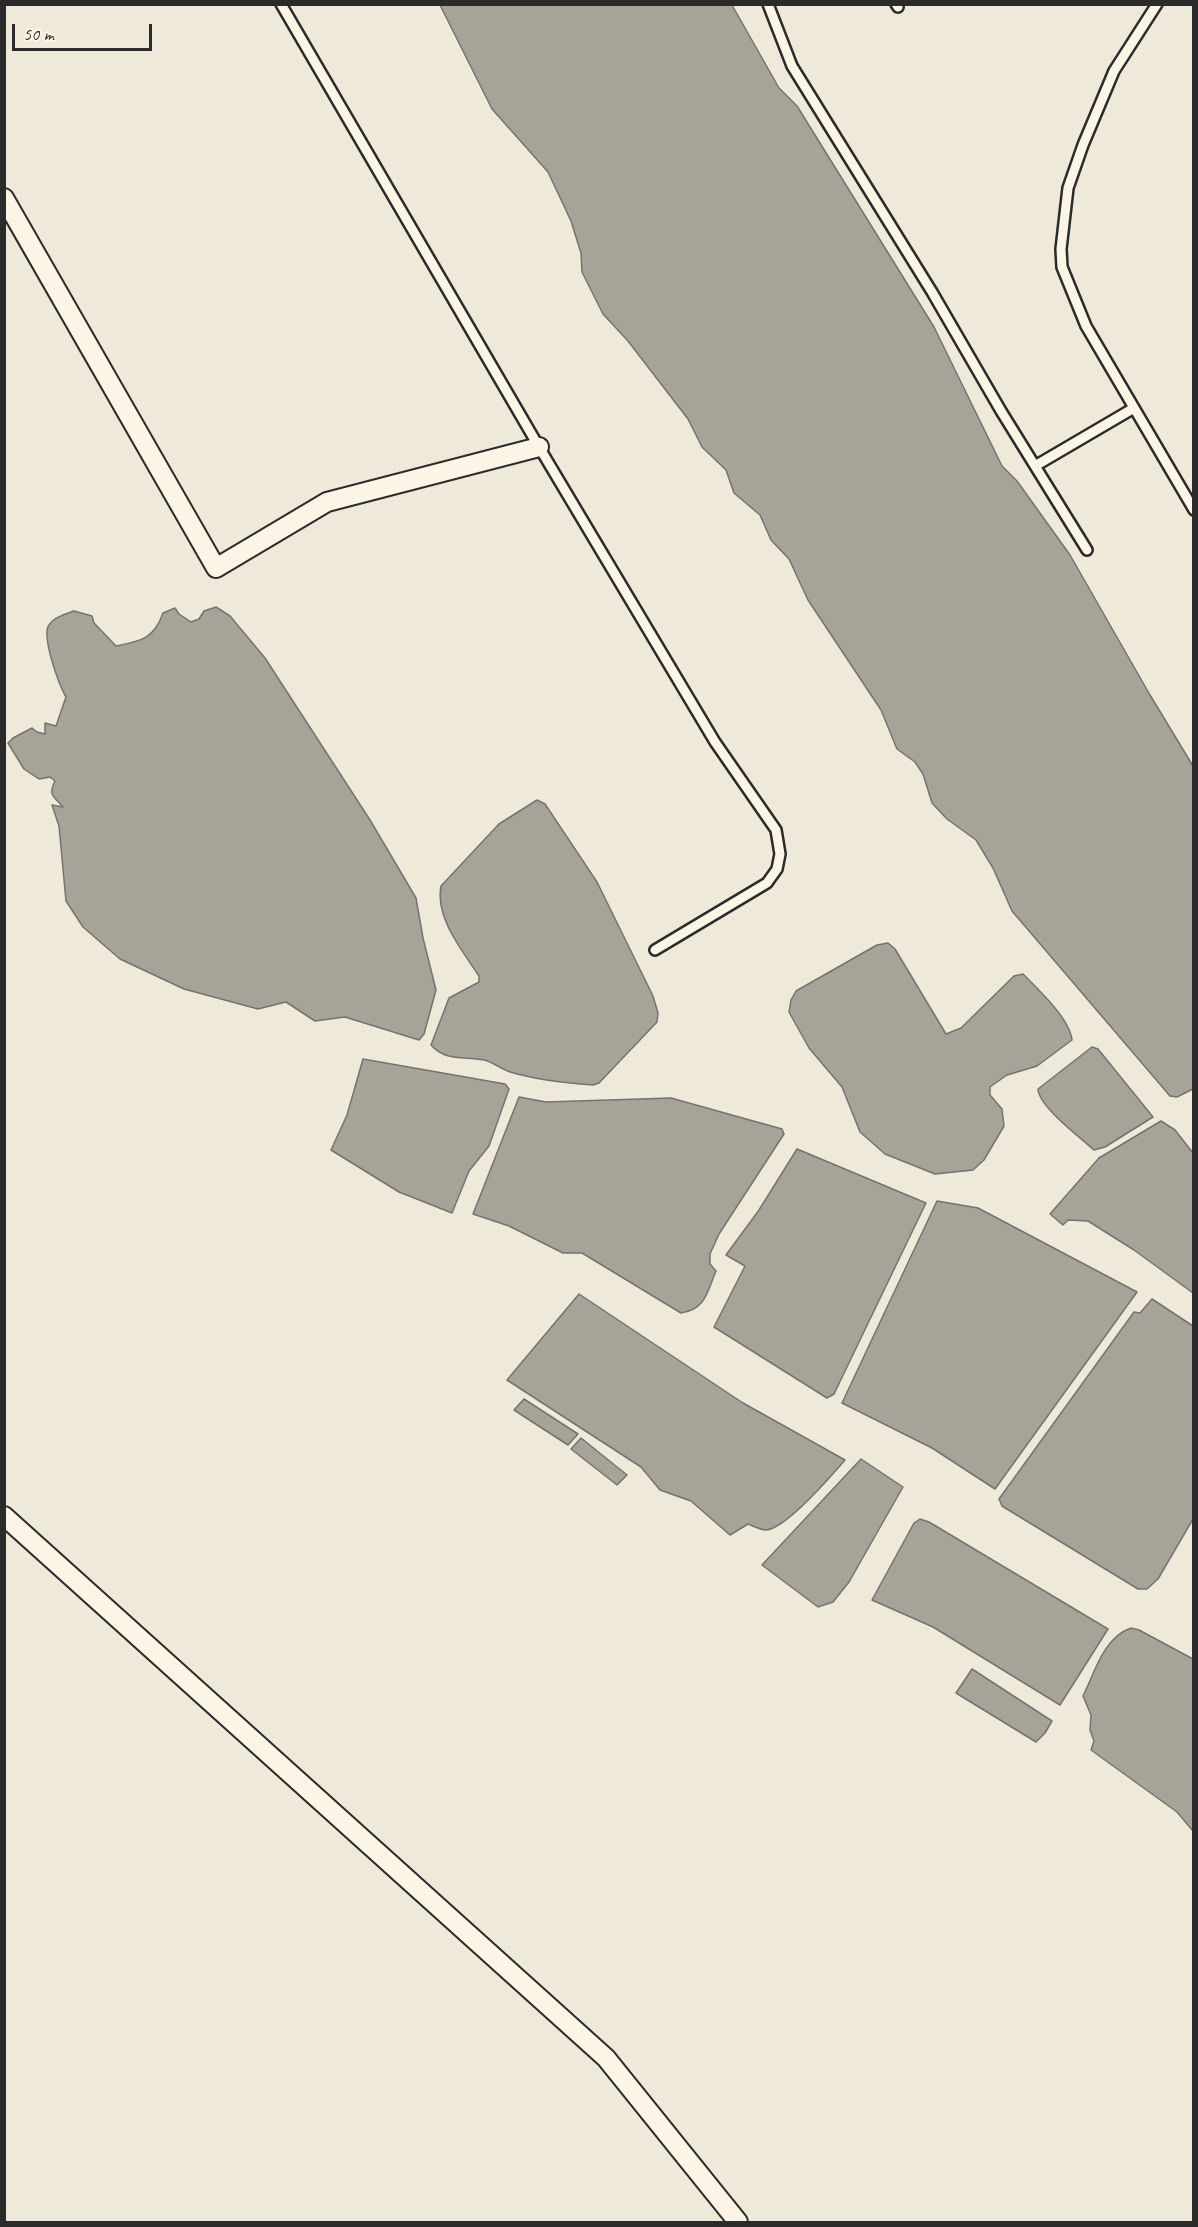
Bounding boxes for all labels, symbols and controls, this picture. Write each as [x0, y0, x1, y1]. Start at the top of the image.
scale bar [15, 12, 154, 50]
text: 50 m [23, 23, 54, 45]

